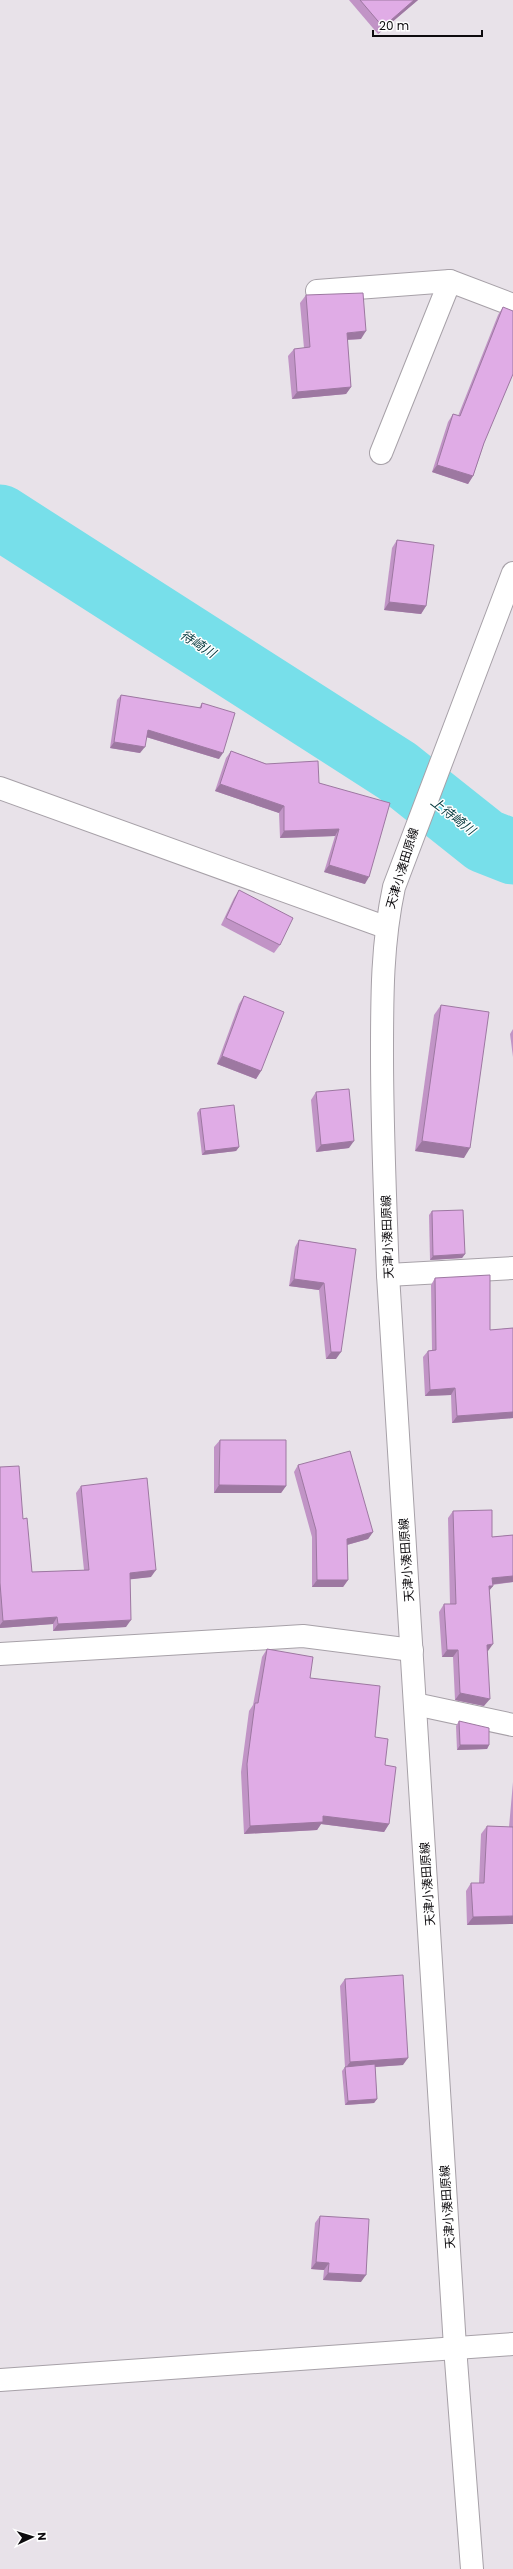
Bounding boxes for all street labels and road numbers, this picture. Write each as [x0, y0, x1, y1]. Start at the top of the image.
street label: 天津小湊田原線 [382, 825, 422, 911]
street label: 天津小湊田原線 [377, 1195, 397, 1279]
street label: 天津小湊田原線 [395, 1518, 417, 1602]
street label: 天津小湊田原線 [416, 1842, 438, 1926]
street label: 天津小湊田原線 [436, 2165, 458, 2249]

